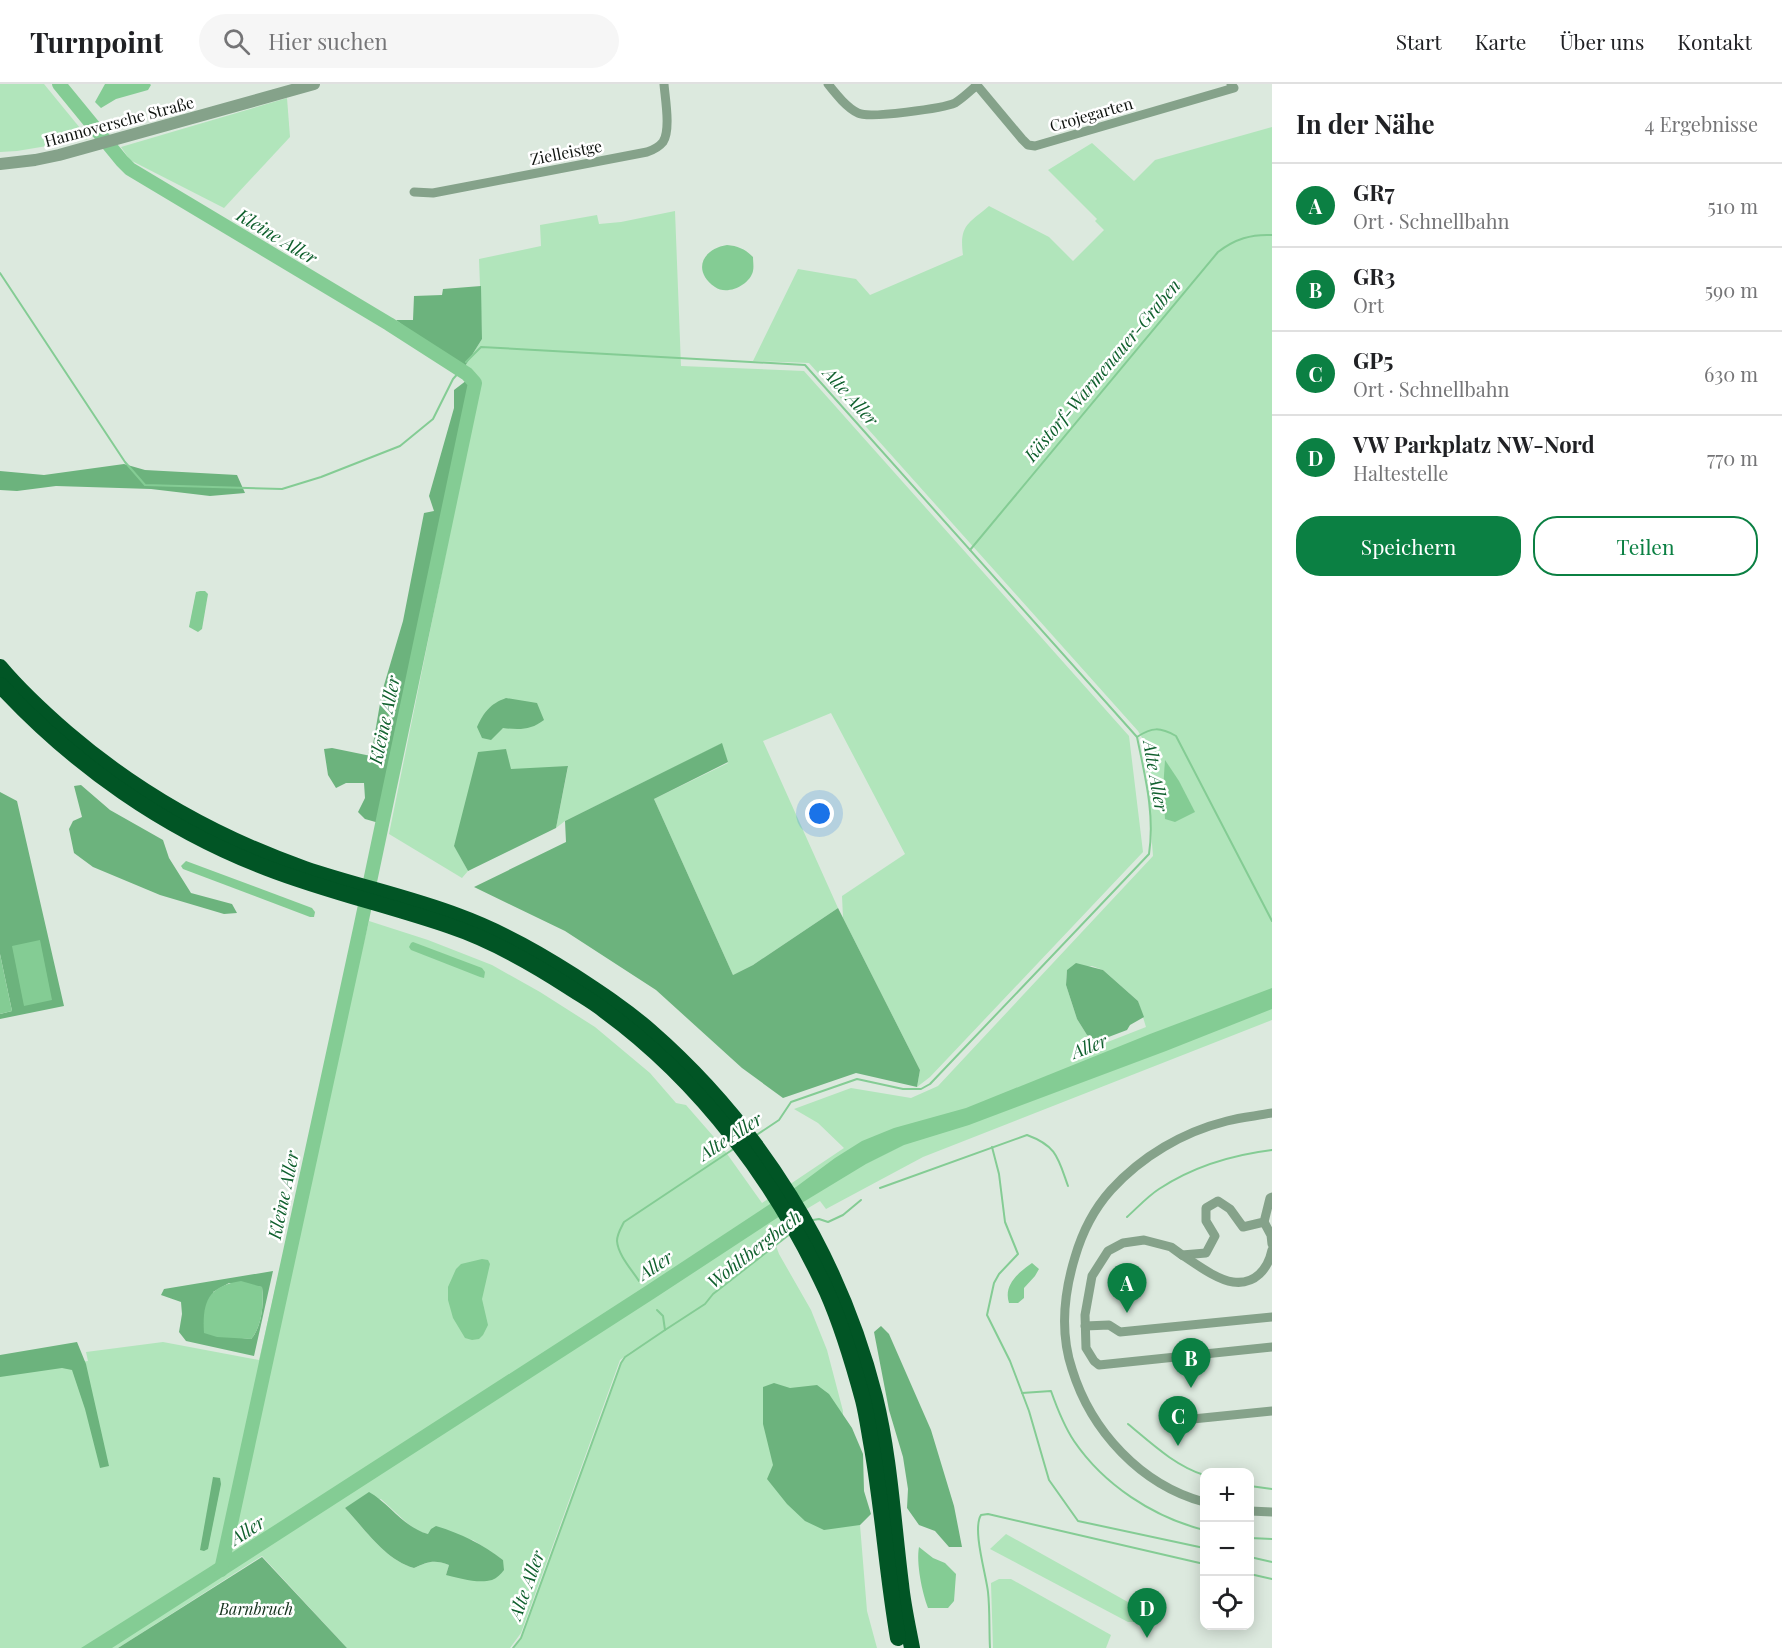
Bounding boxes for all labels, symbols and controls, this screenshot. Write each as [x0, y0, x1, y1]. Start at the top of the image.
search box [199, 14, 619, 68]
text: Turnpoint [30, 23, 163, 60]
icon: search [220, 25, 253, 58]
text: Hier suchen [268, 26, 388, 56]
text: Start [1396, 27, 1442, 55]
text: Karte [1475, 27, 1526, 55]
text: Über uns [1559, 27, 1644, 55]
text: Kontakt [1677, 27, 1752, 55]
street label: Hannoversche Straße [42, 91, 196, 151]
street label: Crojegarten [1047, 92, 1135, 136]
text: In der Nähe [1296, 106, 1435, 141]
text: 4 Ergebnisse [1645, 110, 1758, 137]
street label: Zielleistge [528, 135, 604, 169]
text: GR7 [1353, 177, 1394, 207]
text: A [1309, 192, 1322, 219]
text: 510 m [1708, 192, 1758, 219]
water label: Kleine Aller [232, 202, 323, 270]
text: Ort · Schnellbahn [1353, 207, 1509, 234]
text: GR3 [1353, 261, 1395, 291]
water label: Kästorf-Warmenauer-Graben [1018, 274, 1186, 467]
text: B [1309, 276, 1322, 303]
text: 590 m [1705, 276, 1758, 303]
text: Ort [1353, 291, 1384, 318]
text: GP5 [1353, 345, 1393, 375]
water label: Alte Aller [817, 360, 885, 432]
text: C [1308, 360, 1323, 387]
text: 630 m [1704, 360, 1758, 387]
text: Ort · Schnellbahn [1353, 375, 1509, 402]
text: VW Parkplatz NW-Nord [1353, 429, 1595, 459]
text: D [1308, 444, 1323, 471]
text: 770 m [1707, 444, 1758, 471]
text: Haltestelle [1353, 459, 1448, 486]
button: Speichern [1296, 516, 1521, 576]
button: Teilen [1533, 516, 1758, 576]
water label: Kleine Aller [363, 672, 405, 767]
water label: Alte Aller [1138, 737, 1174, 815]
your location [805, 799, 834, 828]
water label: Aller [1066, 1028, 1112, 1064]
water label: Alte Aller [692, 1106, 768, 1167]
water label: Kleine Aller [262, 1147, 304, 1242]
water label: Wohltbergbach [702, 1205, 806, 1293]
water label: Aller [631, 1244, 678, 1286]
pin: A [1108, 1264, 1146, 1313]
pin: B [1172, 1338, 1210, 1388]
pin: C [1158, 1396, 1198, 1446]
map controls [1200, 1468, 1254, 1630]
button: + [1200, 1468, 1254, 1522]
water label: Aller [223, 1509, 270, 1551]
button: − [1200, 1522, 1254, 1576]
water label: Alte Aller [502, 1546, 550, 1624]
button: locate [1200, 1576, 1254, 1630]
pin: D [1128, 1588, 1166, 1638]
park label: Barnbruch [218, 1598, 293, 1619]

